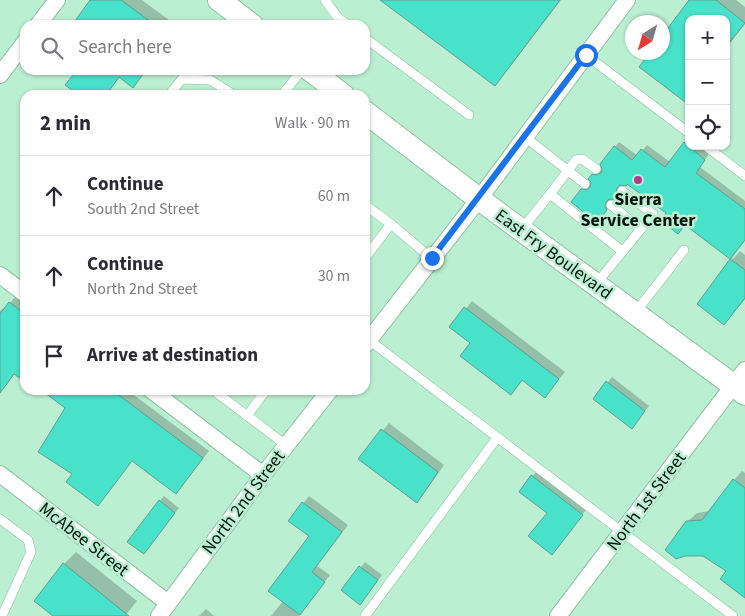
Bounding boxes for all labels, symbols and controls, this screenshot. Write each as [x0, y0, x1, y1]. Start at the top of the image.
north arrow [625, 15, 670, 60]
map controls [685, 15, 730, 150]
button: + [685, 15, 730, 60]
search box [20, 20, 370, 75]
icon: search [38, 34, 66, 62]
text: Search here [78, 34, 172, 61]
route start [575, 44, 598, 67]
button: − [685, 60, 730, 105]
button: locate [685, 105, 730, 150]
text: 2 min [40, 108, 91, 138]
text: Walk · 90 m [275, 112, 350, 134]
text: Continue [87, 171, 164, 198]
marker: Sierra Service Center [632, 174, 644, 186]
icon: ahead [40, 182, 68, 210]
text: 60 m [318, 185, 350, 207]
place label: Sierra Service Center [580, 187, 696, 233]
text: South 2nd Street [87, 198, 199, 220]
street label: East Fry Boulevard [490, 203, 618, 306]
route end [421, 247, 444, 270]
text: Continue [87, 251, 164, 278]
icon: ahead [40, 262, 68, 290]
text: 30 m [318, 265, 350, 287]
text: North 2nd Street [87, 278, 198, 300]
icon: arrive [40, 342, 68, 370]
text: Arrive at destination [87, 342, 258, 369]
street label: North 2nd Street [196, 445, 291, 560]
street label: North 1st Street [601, 447, 692, 556]
street label: McAbee Street [34, 496, 134, 582]

